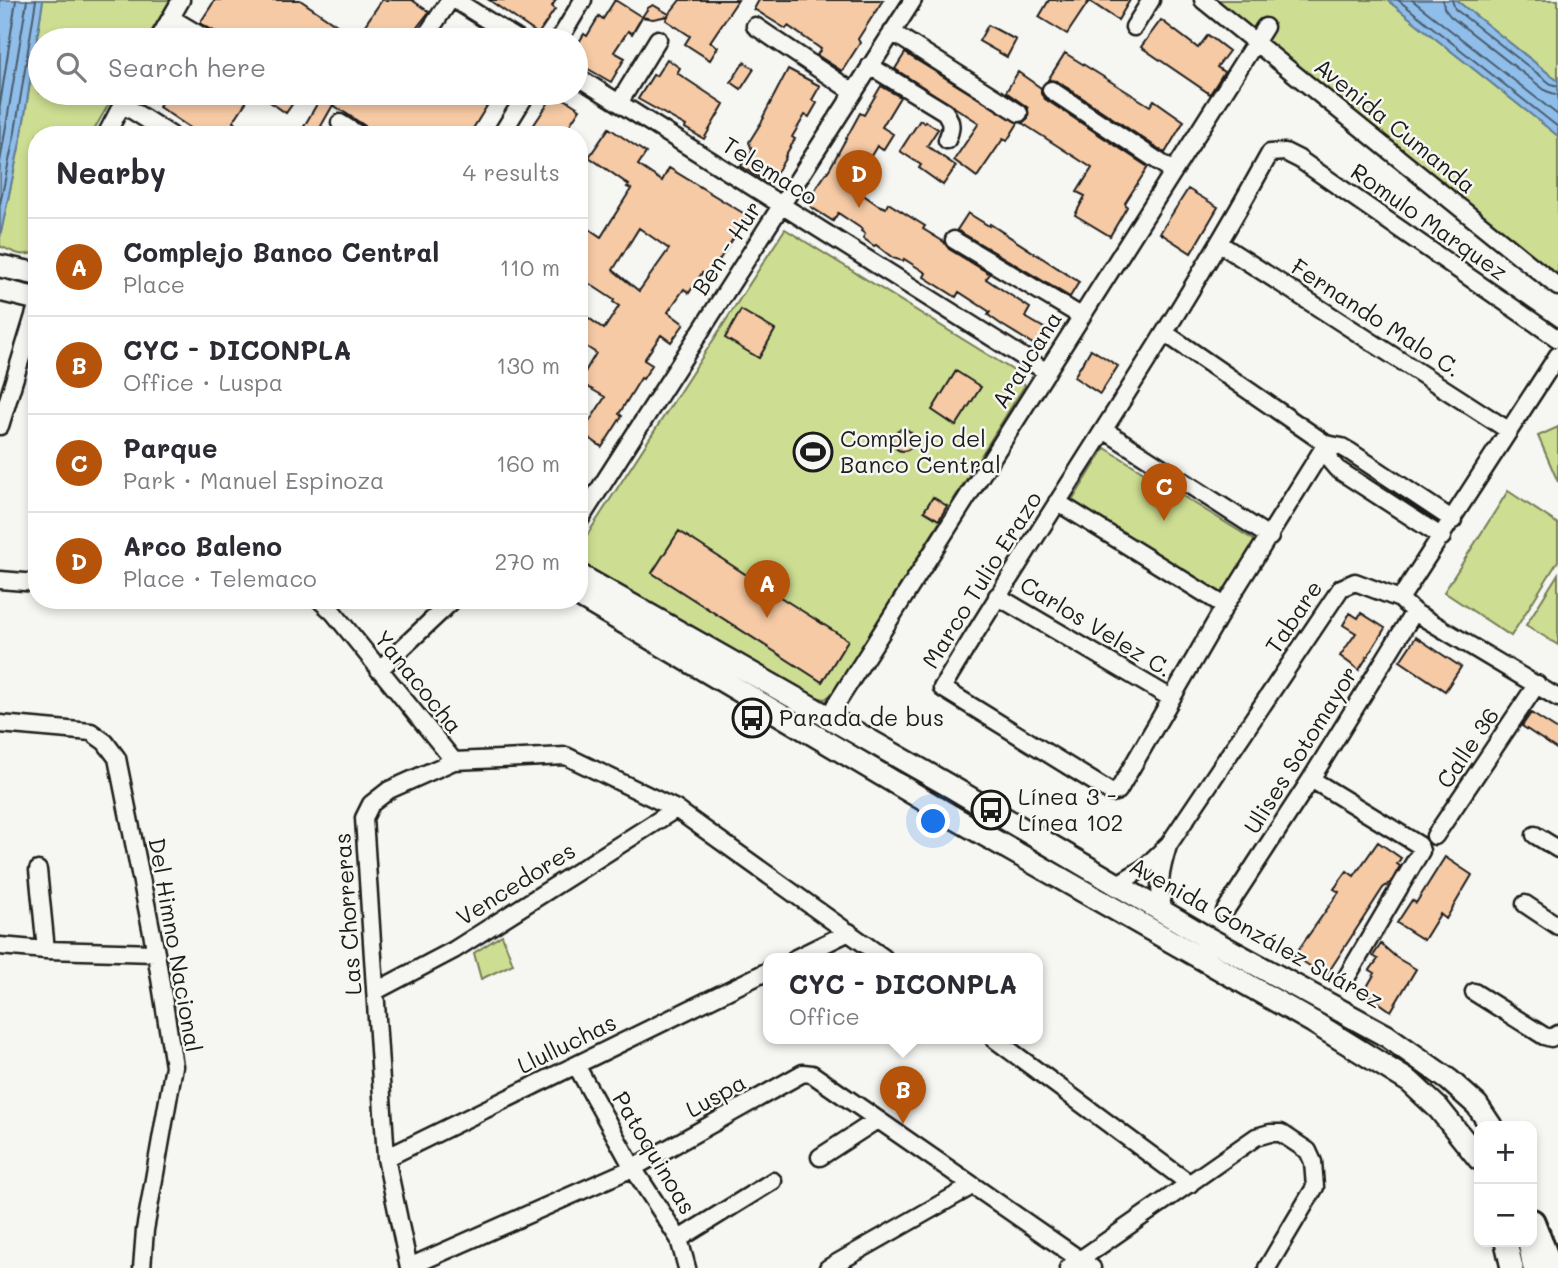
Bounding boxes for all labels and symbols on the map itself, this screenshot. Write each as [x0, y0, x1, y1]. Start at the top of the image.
street label: Avenida Cumanda [1309, 51, 1483, 200]
street label: Telemaco [717, 129, 824, 211]
pin: D [836, 150, 882, 208]
street label: Romulo Marquez [1345, 156, 1514, 286]
street label: Ben - Hur [685, 195, 768, 300]
street label: Fernando Malo C. [1286, 251, 1467, 383]
street label: Araucana [984, 305, 1068, 414]
place label: Complejo del Banco Central [840, 423, 1001, 479]
sports icon: Complejo del Banco Central [792, 431, 834, 473]
pin: C [1141, 463, 1187, 521]
street label: Marco Tulio Erazo [915, 485, 1048, 674]
pin: A [744, 560, 790, 618]
street label: Carlos Velez C. [1015, 569, 1178, 683]
street label: Tabare [1258, 574, 1329, 659]
street label: Yanacocha [368, 624, 470, 739]
street label: Ulises Sotomayor [1236, 660, 1364, 839]
bus stop icon: Parada de bus [731, 697, 773, 739]
street label: Calle 36 [1429, 701, 1505, 794]
place label: Parada de bus [779, 702, 944, 732]
place label: Línea 3 - Línea 102 [1018, 781, 1123, 837]
bus stop icon: Línea 3 - Línea 102 [970, 789, 1012, 831]
your location [916, 804, 950, 838]
street label: Las Chorreras [326, 832, 368, 996]
street label: Del Himno Nacional [142, 835, 210, 1054]
street label: Vencedores [450, 835, 581, 932]
street label: Avenida González Suárez [1124, 850, 1388, 1014]
street label: Llulluchas [512, 1006, 621, 1080]
street label: Luspa [680, 1066, 751, 1124]
pin: B [880, 1066, 926, 1124]
street label: Patoquinoas [606, 1085, 703, 1220]

